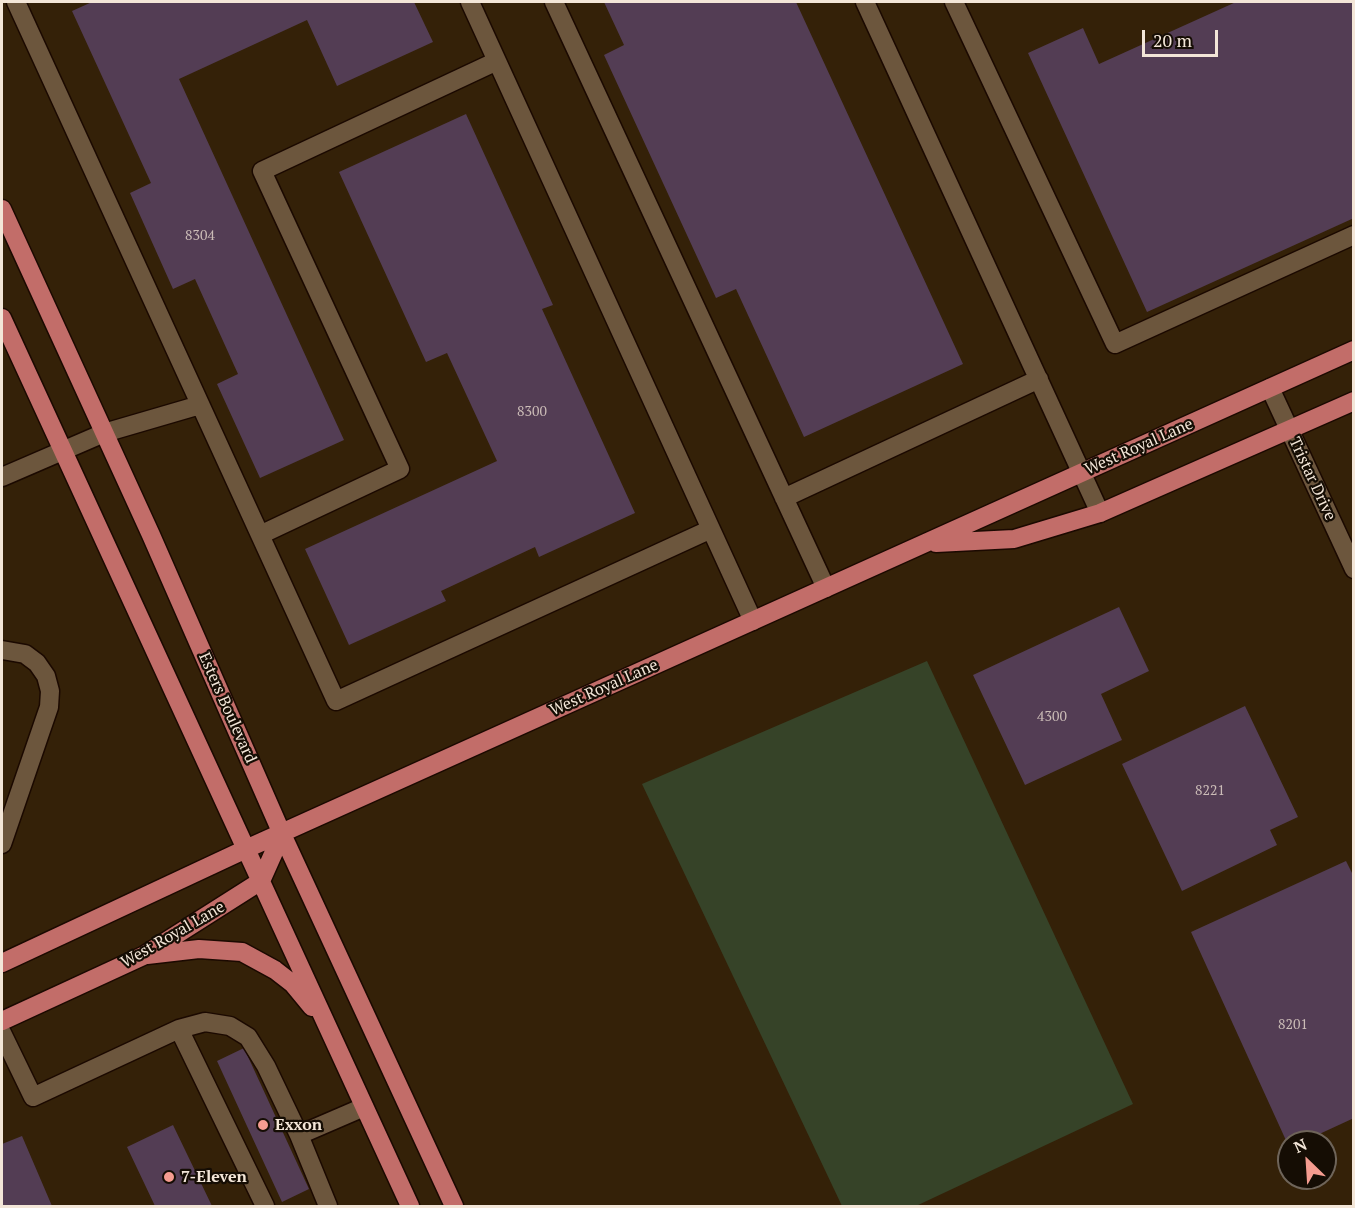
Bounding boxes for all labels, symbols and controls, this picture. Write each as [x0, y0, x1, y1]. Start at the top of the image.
scale bar [1145, 18, 1222, 56]
text: 20 m [1153, 28, 1192, 52]
house number: 8304 [185, 228, 215, 244]
house number: 8300 [517, 404, 547, 420]
street label: West Royal Lane [1082, 415, 1196, 479]
street label: Tristar Drive [1284, 434, 1340, 524]
street label: Esters Boulevard [194, 650, 260, 766]
street label: West Royal Lane [547, 656, 661, 720]
house number: 4300 [1037, 709, 1067, 725]
house number: 8221 [1195, 783, 1225, 799]
street label: West Royal Lane [118, 898, 228, 972]
house number: 8201 [1278, 1017, 1308, 1033]
place label: Exxon [275, 1115, 322, 1135]
marker: Exxon [256, 1118, 270, 1132]
north arrow [1277, 1130, 1337, 1190]
text: N [1290, 1133, 1310, 1158]
place label: 7-Eleven [181, 1167, 247, 1187]
marker: 7-Eleven [162, 1170, 176, 1184]

